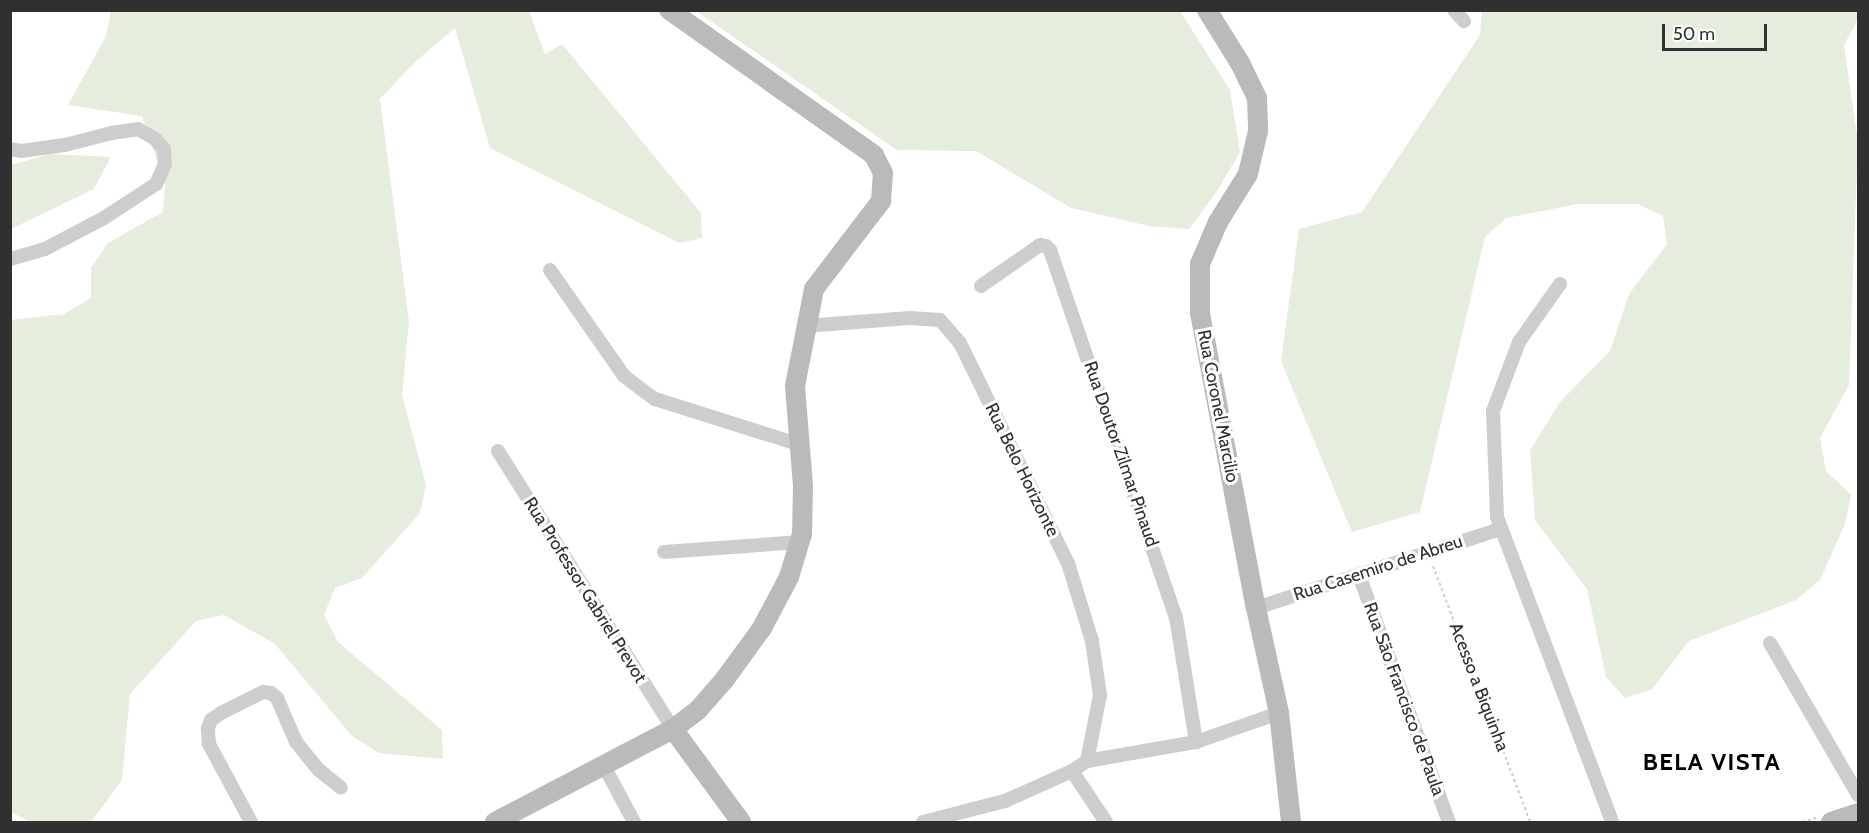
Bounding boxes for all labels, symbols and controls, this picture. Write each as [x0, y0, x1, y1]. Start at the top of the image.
scale bar [1665, 12, 1770, 50]
text: 50 m [1673, 23, 1715, 45]
street label: Rua Coronel Marcilio [1193, 328, 1243, 484]
street label: Rua Doutor Zilmar Pinaud [1079, 358, 1163, 550]
street label: Rua Belo Horizonte [980, 400, 1064, 540]
street label: Rua Professor Gabriel Prevot [519, 493, 651, 687]
street label: Rua Casemiro de Abreu [1291, 530, 1465, 606]
street label: Rua São Francisco de Paula [1359, 599, 1449, 799]
street label: Acesso a Biquinha [1445, 620, 1513, 754]
district label: BELA VISTA [1643, 748, 1781, 776]

